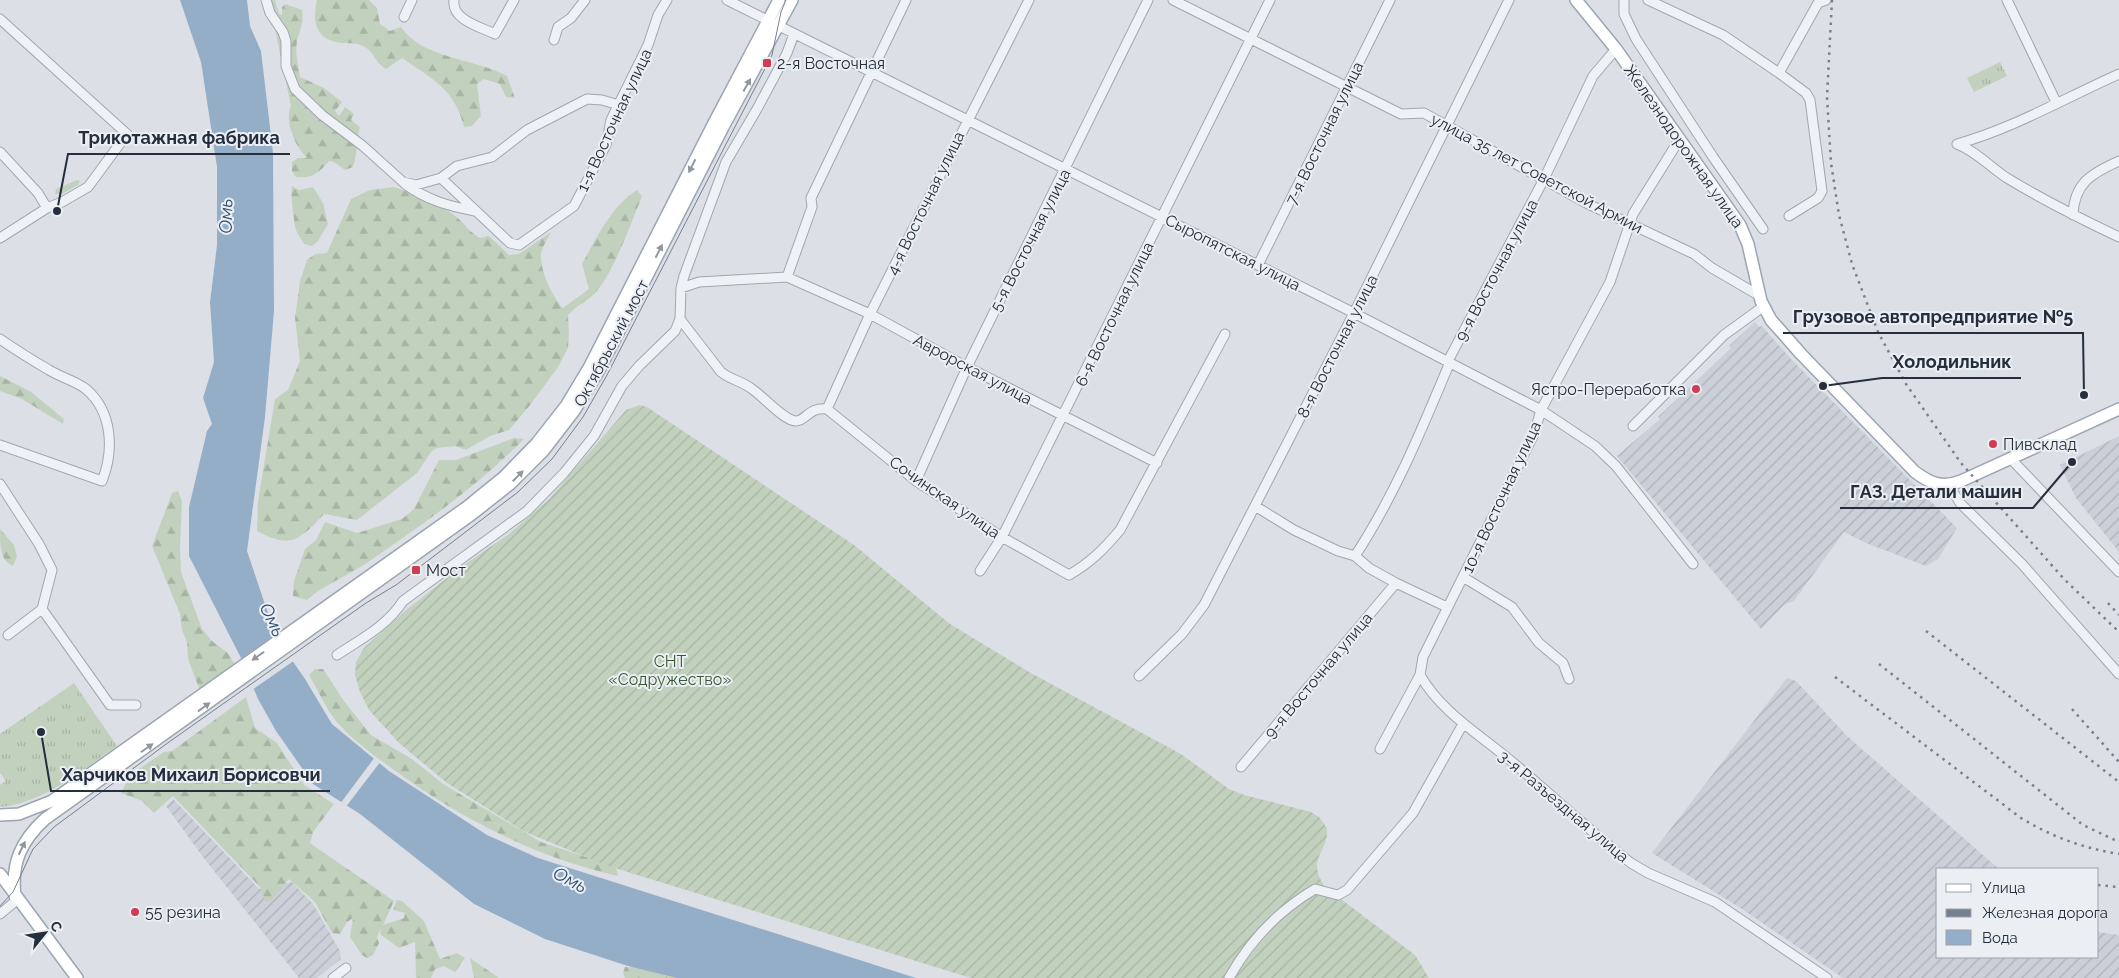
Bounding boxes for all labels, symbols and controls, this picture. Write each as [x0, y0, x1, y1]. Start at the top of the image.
street label: 1-я Восточная улица [573, 46, 656, 195]
place label: 2-я Восточная [777, 54, 885, 73]
marker: 2-я Восточная [761, 57, 773, 69]
street label: 7-я Восточная улица [1282, 59, 1367, 208]
street label: Железнодорожная улица [1620, 61, 1747, 232]
one-way arrow [742, 78, 751, 91]
street label: улица 35 лет Советской Армии [1428, 109, 1646, 238]
callout: Трикотажная фабрика [68, 121, 290, 154]
text: Трикотажная фабрика [78, 127, 280, 148]
street label: 4-я Восточная улица [882, 128, 968, 278]
one-way arrow [688, 159, 696, 173]
street label: 5-я Восточная улица [986, 166, 1075, 315]
street label: 9-я Восточная улица [1451, 196, 1542, 344]
water label: Омь [215, 198, 236, 234]
street label: Сыропятская улица [1162, 210, 1304, 295]
street label: 6-я Восточная улица [1071, 239, 1158, 390]
one-way arrow [655, 244, 663, 258]
street label: 8-я Восточная улица [1293, 271, 1382, 421]
street label: Октябрьский мост [570, 276, 653, 410]
callout: Грузовое автопредприятие №5 [1783, 300, 2083, 333]
text: Грузовое автопредприятие №5 [1793, 306, 2073, 327]
street label: Аврорская улица [910, 330, 1035, 409]
callout: Холодильник [1882, 345, 2021, 378]
text: Холодильник [1892, 351, 2011, 372]
place label: Ястро-Переработка [1531, 380, 1686, 399]
marker: Ястро-Переработка [1690, 383, 1702, 395]
street label: 10-я Восточная улица [1458, 418, 1545, 576]
place label: Пивсклад [2003, 435, 2077, 454]
marker: Пивсклад [1987, 438, 1999, 450]
street label: Сочинская улица [886, 452, 1004, 543]
one-way arrow [512, 470, 524, 482]
callout: ГАЗ. Детали машин [1840, 475, 2033, 508]
text: ГАЗ. Детали машин [1850, 481, 2022, 502]
place label: Мост [426, 561, 466, 580]
marker: Мост [410, 564, 422, 576]
water label: Омь [255, 599, 290, 640]
street label: 9-я Восточная улица [1260, 609, 1376, 742]
one-way arrow [252, 651, 265, 662]
park label: СНТ «Содружество» [609, 652, 731, 689]
one-way arrow [197, 702, 211, 712]
one-way arrow [140, 743, 153, 753]
street label: 3-я Разъездная улица [1495, 746, 1633, 866]
callout: Харчиков Михаил Борисовчи [51, 758, 330, 791]
text: Харчиков Михаил Борисовчи [60, 764, 321, 785]
one-way arrow [17, 841, 26, 856]
water label: Омь [550, 862, 591, 897]
legend [1936, 868, 2099, 958]
text: Улица [1982, 879, 2026, 897]
place label: 55 резина [145, 903, 221, 922]
text: Железная дорога [1982, 904, 2108, 922]
marker: 55 резина [129, 906, 141, 918]
north arrow [20, 908, 70, 958]
text: С [47, 918, 66, 935]
text: Вода [1982, 929, 2018, 947]

